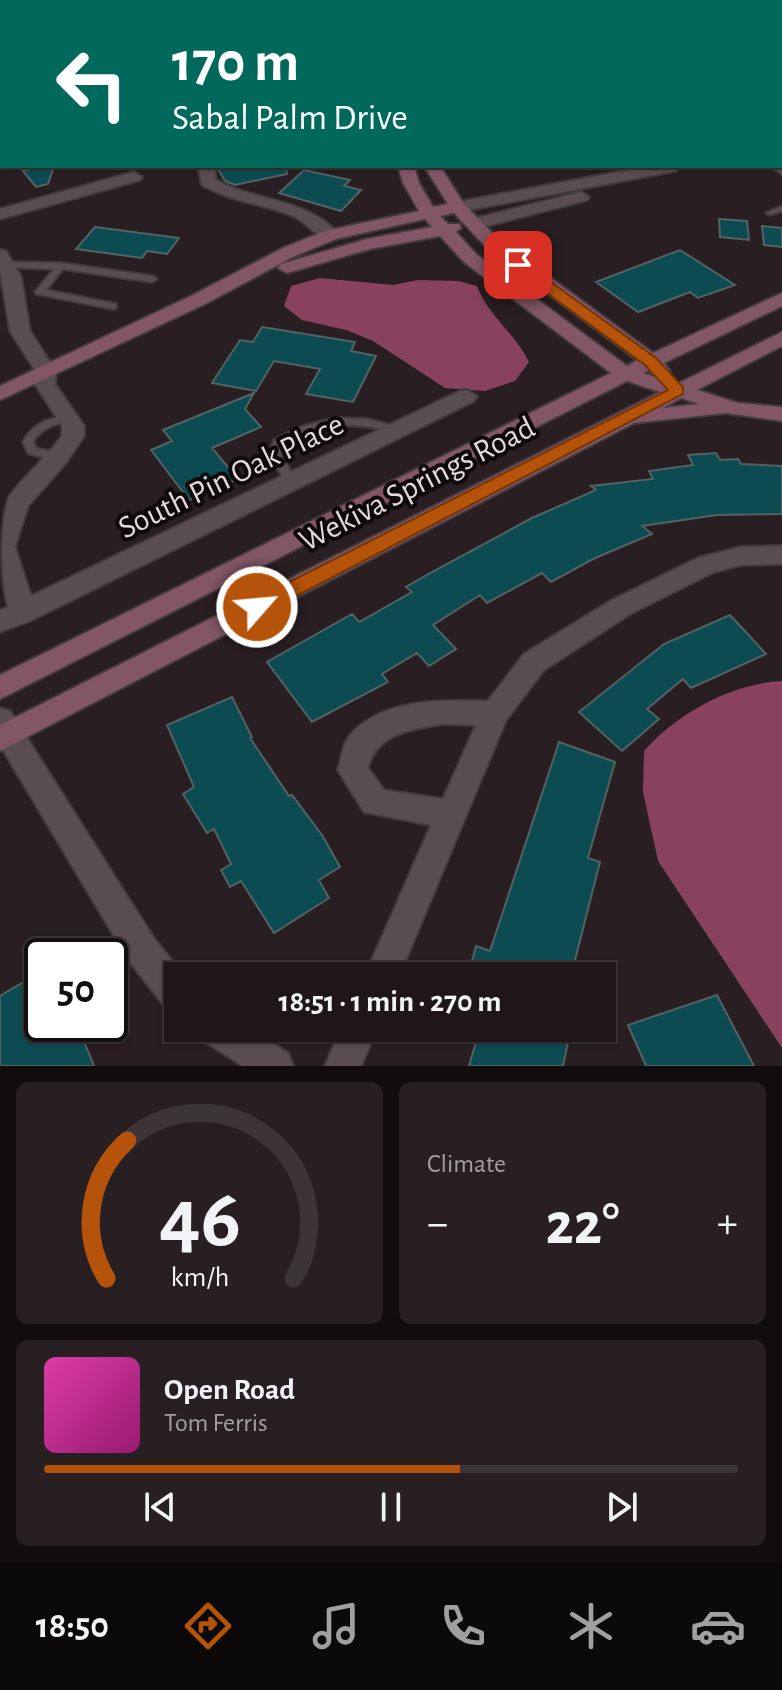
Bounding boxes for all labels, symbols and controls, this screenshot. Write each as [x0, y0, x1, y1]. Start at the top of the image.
icon: left [40, 32, 144, 136]
text: 170 m [172, 35, 299, 91]
text: Sabal Palm Drive [172, 100, 408, 136]
pin [484, 231, 552, 299]
icon: arrive [496, 243, 540, 287]
street label: South Pin Oak Place [113, 408, 349, 544]
street label: Wekiva Springs Road [294, 411, 540, 557]
position arrow [215, 565, 299, 649]
speed limit sign: 50 [24, 938, 128, 1042]
text: 18:51 · 1 min · 270 m [279, 987, 501, 1017]
text: Climate [427, 1151, 506, 1177]
text: 46 [158, 1178, 241, 1262]
text: 22° [545, 1195, 620, 1255]
text: − [427, 1202, 448, 1246]
text: + [717, 1202, 738, 1246]
text: km/h [170, 1263, 229, 1292]
text: Open Road [164, 1375, 295, 1405]
text: Tom Ferris [164, 1410, 268, 1436]
icon: previous [138, 1485, 182, 1529]
icon: pause [369, 1485, 413, 1529]
icon: next [600, 1485, 644, 1529]
icon: directions [180, 1598, 236, 1654]
icon: music [308, 1598, 364, 1654]
icon: phone [435, 1598, 491, 1654]
icon: climate [563, 1598, 619, 1654]
icon: car [690, 1598, 746, 1654]
text: 18:50 [36, 1608, 109, 1644]

